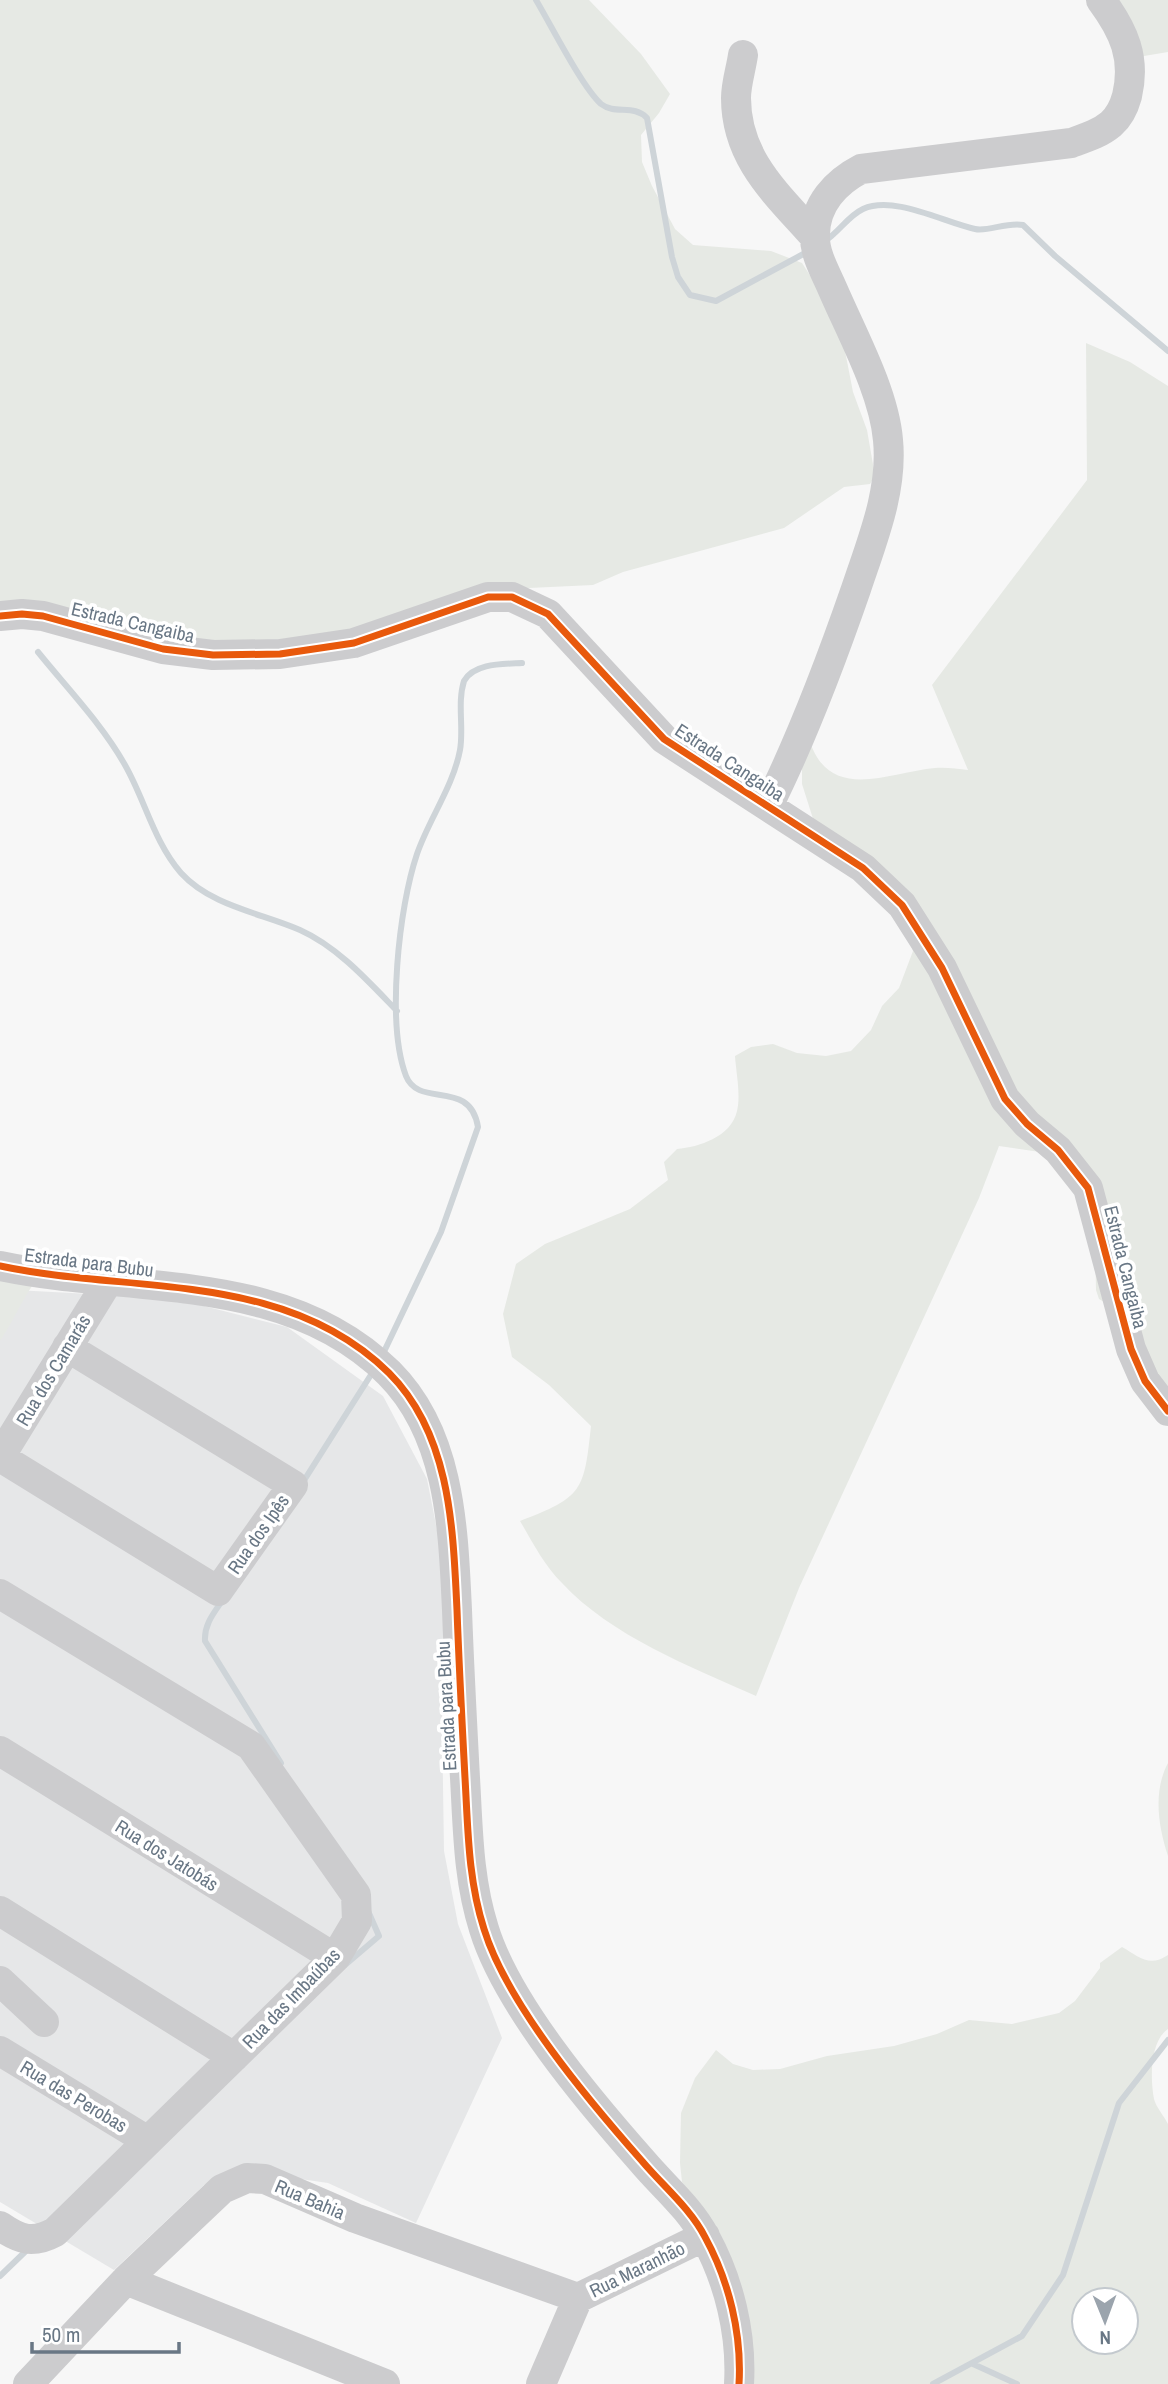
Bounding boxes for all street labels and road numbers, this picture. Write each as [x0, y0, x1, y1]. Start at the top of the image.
street label: Estrada Cangaiba [69, 595, 197, 649]
street label: Estrada Cangaiba [670, 717, 790, 807]
street label: Estrada Cangaiba [1098, 1203, 1154, 1331]
street label: Estrada para Bubu [23, 1241, 155, 1283]
street label: Rua dos Camarás [10, 1309, 97, 1431]
street label: Rua dos Ipês [221, 1489, 295, 1579]
street label: Estrada para Bubu [430, 1640, 462, 1772]
street label: Rua dos Jatobás [111, 1813, 224, 1897]
street label: Rua das Imbaúbas [236, 1942, 346, 2054]
street label: Rua das Perobas [16, 2054, 132, 2138]
street label: Rua Bahia [271, 2173, 349, 2225]
street label: Rua Maranhão [585, 2235, 689, 2303]

